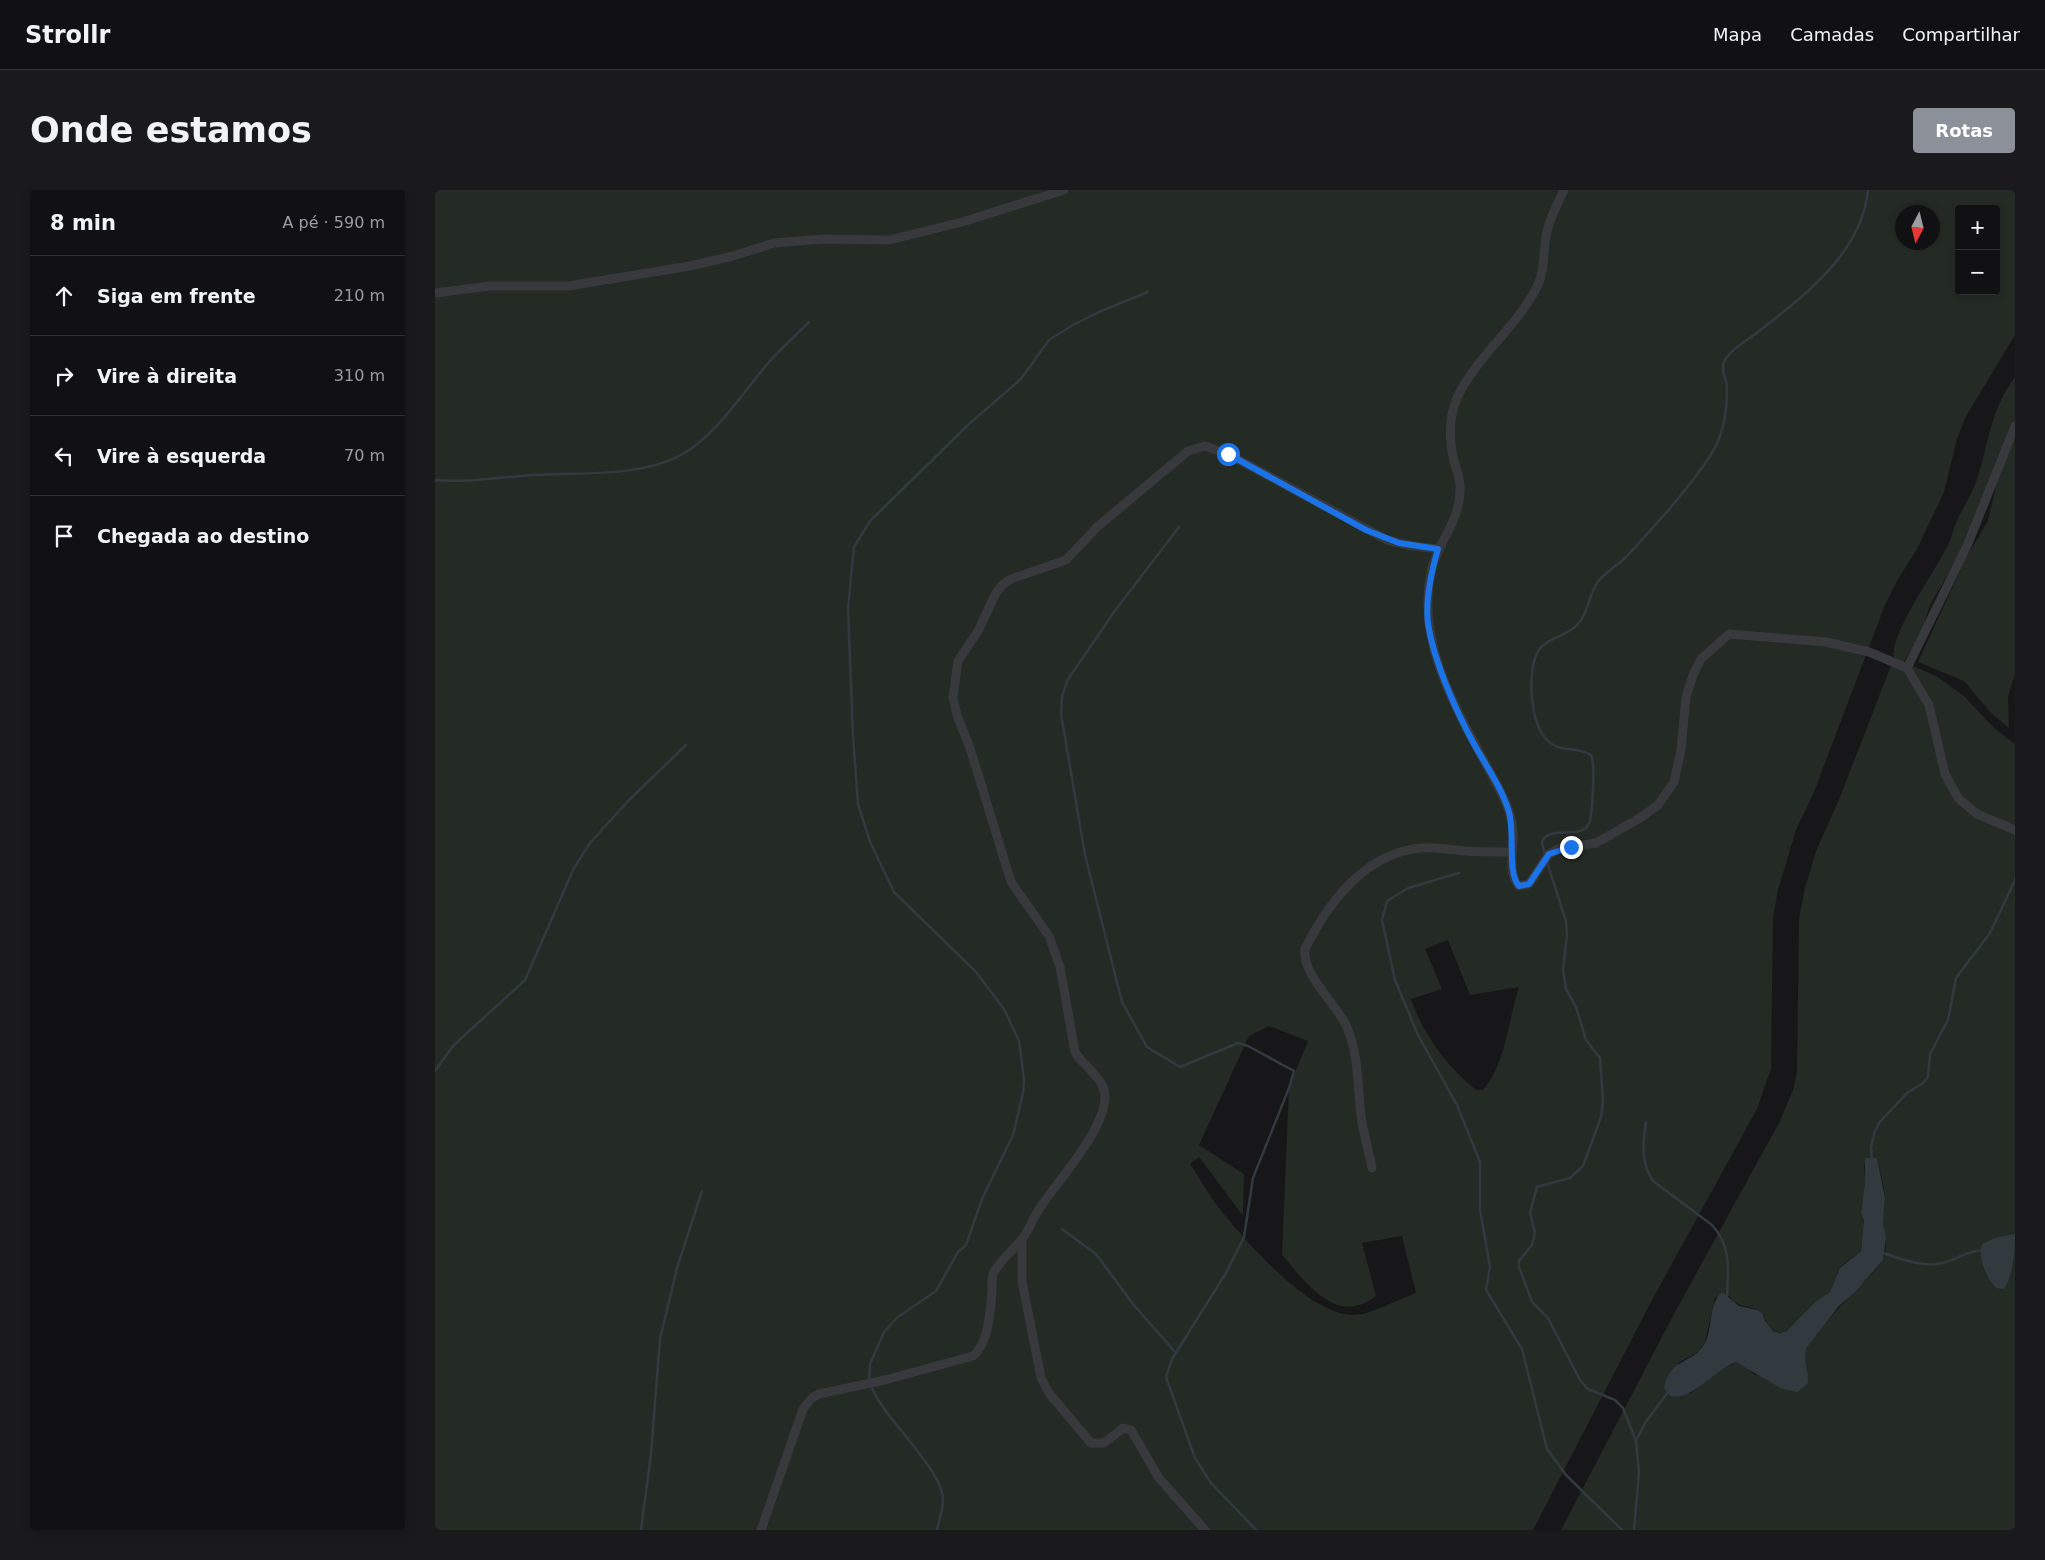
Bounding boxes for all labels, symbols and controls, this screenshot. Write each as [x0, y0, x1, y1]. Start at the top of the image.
text: Strollr [25, 21, 110, 49]
text: Mapa [1713, 24, 1762, 45]
text: Camadas [1790, 24, 1874, 45]
text: Compartilhar [1902, 24, 2020, 45]
button: Rotas [1913, 108, 2015, 153]
text: Onde estamos [30, 110, 312, 150]
north arrow [1895, 205, 1940, 250]
map controls [1955, 205, 2000, 295]
button: + [1955, 205, 2000, 250]
text: 8 min [50, 211, 116, 235]
text: A pé · 590 m [283, 213, 385, 232]
button: − [1955, 250, 2000, 295]
icon: ahead [50, 282, 78, 310]
text: Siga em frente [97, 285, 256, 307]
text: 210 m [334, 286, 385, 305]
icon: right [50, 362, 78, 390]
text: Vire à direita [97, 365, 237, 387]
text: 310 m [334, 366, 385, 385]
icon: left [50, 442, 78, 470]
route start [1217, 443, 1240, 466]
text: Vire à esquerda [97, 445, 266, 467]
text: 70 m [344, 446, 385, 465]
icon: arrive [50, 522, 78, 550]
text: Chegada ao destino [97, 525, 309, 547]
route end [1560, 836, 1583, 859]

